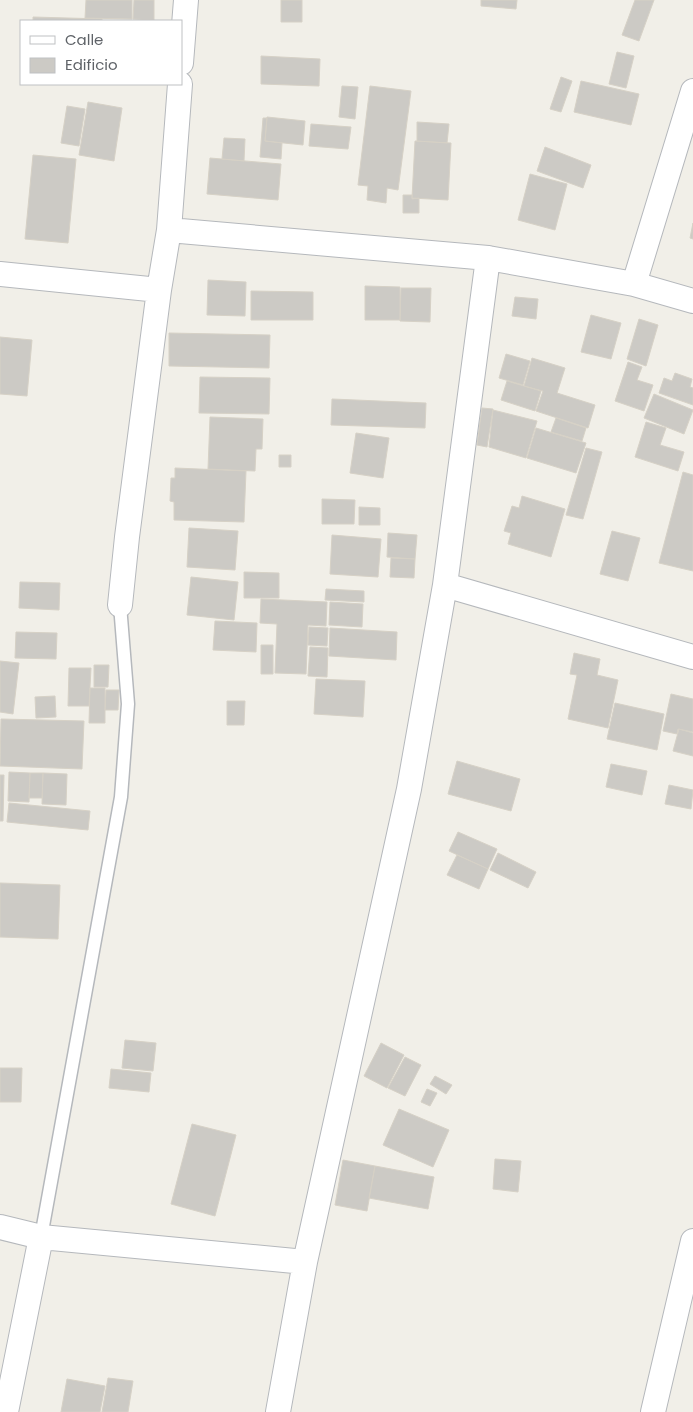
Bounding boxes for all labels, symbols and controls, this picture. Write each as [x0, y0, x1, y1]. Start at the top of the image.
legend [20, 20, 182, 85]
text: Calle [65, 29, 103, 50]
text: Edificio [65, 54, 118, 75]

